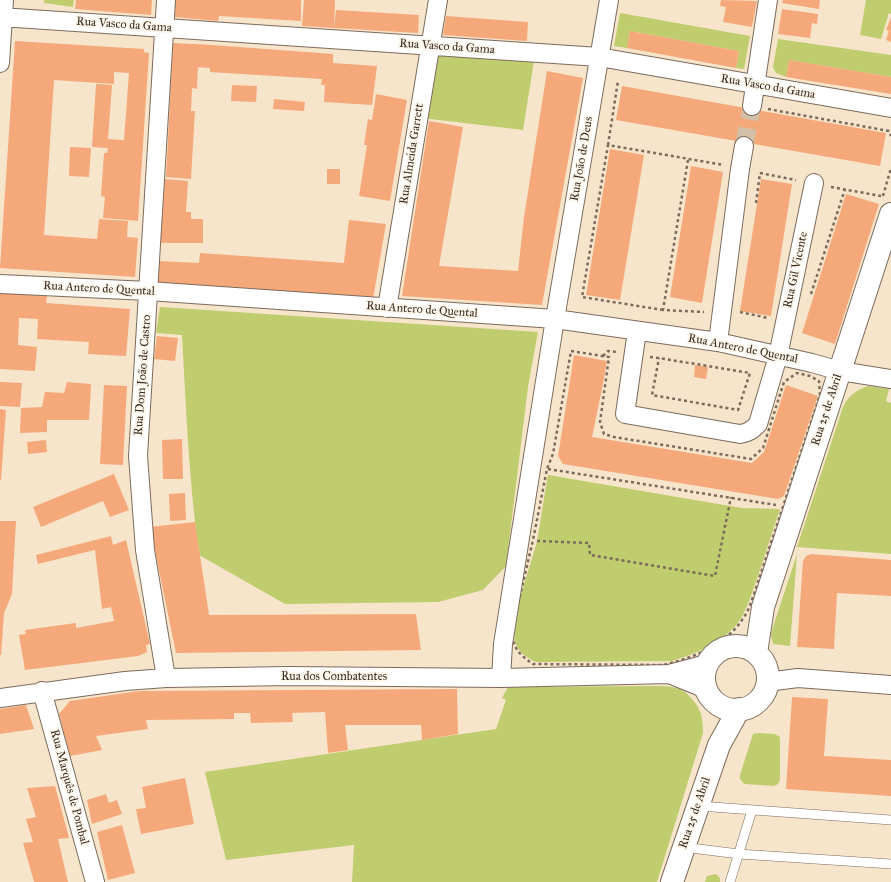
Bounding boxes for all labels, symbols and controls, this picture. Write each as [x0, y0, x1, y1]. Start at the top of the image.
street label: Rua Vasco da Gama [76, 14, 172, 36]
street label: Rua Vasco da Gama [399, 36, 495, 58]
street label: Rua Vasco da Gama [720, 72, 816, 102]
street label: Rua Almeida Garrett [397, 103, 427, 205]
street label: Rua João de Deus [567, 116, 597, 202]
street label: Rua Gil Vicente [781, 231, 811, 309]
street label: Rua Antero de Quental [43, 279, 155, 299]
street label: Rua Antero de Quental [366, 299, 478, 321]
street label: Rua Dom João de Castro [132, 314, 154, 436]
street label: Rua Antero de Quental [687, 331, 799, 367]
street label: Rua 25 de Abril [809, 372, 845, 448]
street label: Rua dos Combatentes [281, 670, 387, 684]
street label: Rua Marquês de Pombal [47, 728, 91, 846]
street label: Rua 25 de Abril [676, 775, 714, 851]

